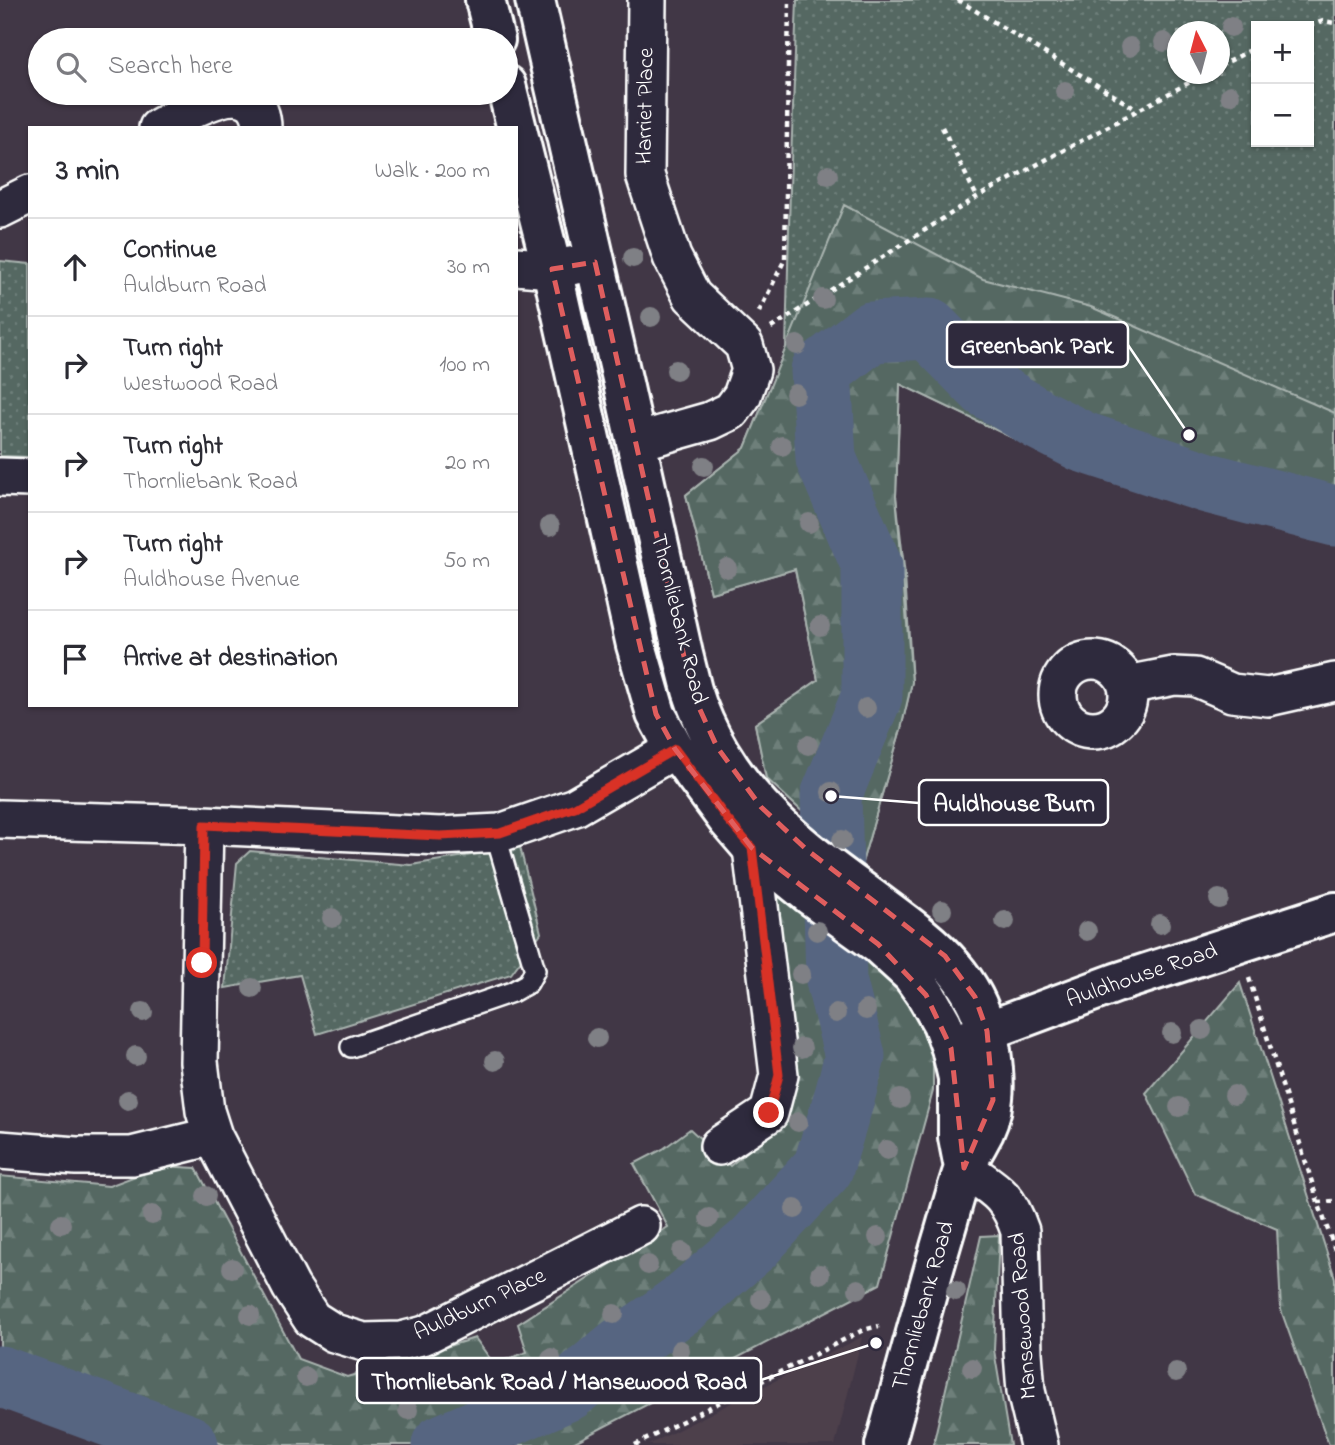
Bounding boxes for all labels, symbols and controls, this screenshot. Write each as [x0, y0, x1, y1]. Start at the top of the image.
north arrow [1167, 21, 1230, 84]
map controls [1251, 21, 1314, 147]
button: + [1251, 21, 1314, 84]
search box [28, 28, 518, 105]
street label: Harriet Place [628, 47, 664, 165]
icon: search [52, 48, 90, 86]
text: Search here [108, 48, 233, 86]
button: − [1251, 84, 1314, 147]
text: 3 min [56, 150, 119, 194]
text: Walk · 200 m [375, 155, 490, 188]
text: Continue [123, 232, 216, 270]
icon: ahead [56, 248, 94, 286]
text: 30 m [447, 251, 490, 284]
text: Auldburn Road [123, 270, 267, 303]
callout: Greenbank Park [947, 322, 1128, 367]
text: Turn right [123, 330, 223, 368]
text: Greenbank Park [960, 330, 1114, 365]
icon: right [56, 346, 94, 384]
text: 100 m [439, 349, 490, 382]
text: Westwood Road [123, 368, 278, 401]
text: Turn right [123, 428, 223, 466]
icon: right [56, 444, 94, 482]
text: 20 m [445, 447, 490, 480]
text: Thornliebank Road [123, 466, 298, 499]
text: Turn right [123, 526, 223, 564]
street label: Thornliebank Road [641, 530, 715, 708]
icon: right [56, 542, 94, 580]
text: 50 m [443, 545, 490, 578]
text: Auldhouse Avenue [123, 564, 300, 597]
icon: arrive [56, 640, 94, 678]
text: Arrive at destination [123, 640, 338, 678]
callout: Auldhouse Burn [919, 780, 1108, 825]
text: Auldhouse Burn [933, 788, 1095, 823]
street label: Auldhouse Road [1062, 935, 1222, 1017]
route start [186, 947, 217, 978]
route end [753, 1097, 784, 1128]
street label: Thornliebank Road [884, 1217, 964, 1394]
street label: Mansewood Road [1002, 1231, 1046, 1401]
street label: Auldburn Place [409, 1260, 552, 1350]
callout: Thornliebank Road / Mansewood Road [357, 1358, 761, 1403]
text: Thornliebank Road / Mansewood Road [371, 1366, 748, 1401]

